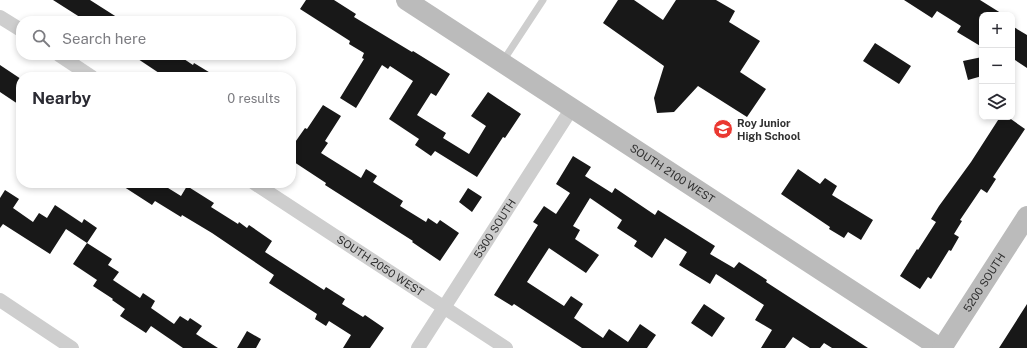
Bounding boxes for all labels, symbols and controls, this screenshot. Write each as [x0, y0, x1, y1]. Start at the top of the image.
map controls [979, 12, 1015, 120]
button: + [979, 12, 1015, 48]
search box [16, 16, 296, 60]
icon: search [30, 27, 52, 49]
text: Search here [62, 30, 146, 47]
button: − [979, 48, 1015, 84]
button: layers [979, 84, 1015, 120]
text: Nearby [32, 88, 91, 108]
text: 0 results [227, 91, 280, 106]
place label: Roy Junior High School [737, 117, 801, 142]
school or university icon: Roy Junior High School [712, 118, 734, 140]
street label: SOUTH 2100 WEST [628, 142, 717, 206]
street label: 5300 SOUTH [471, 197, 518, 260]
street label: SOUTH 2050 WEST [335, 233, 426, 299]
street label: 5200 SOUTH [961, 251, 1008, 314]

